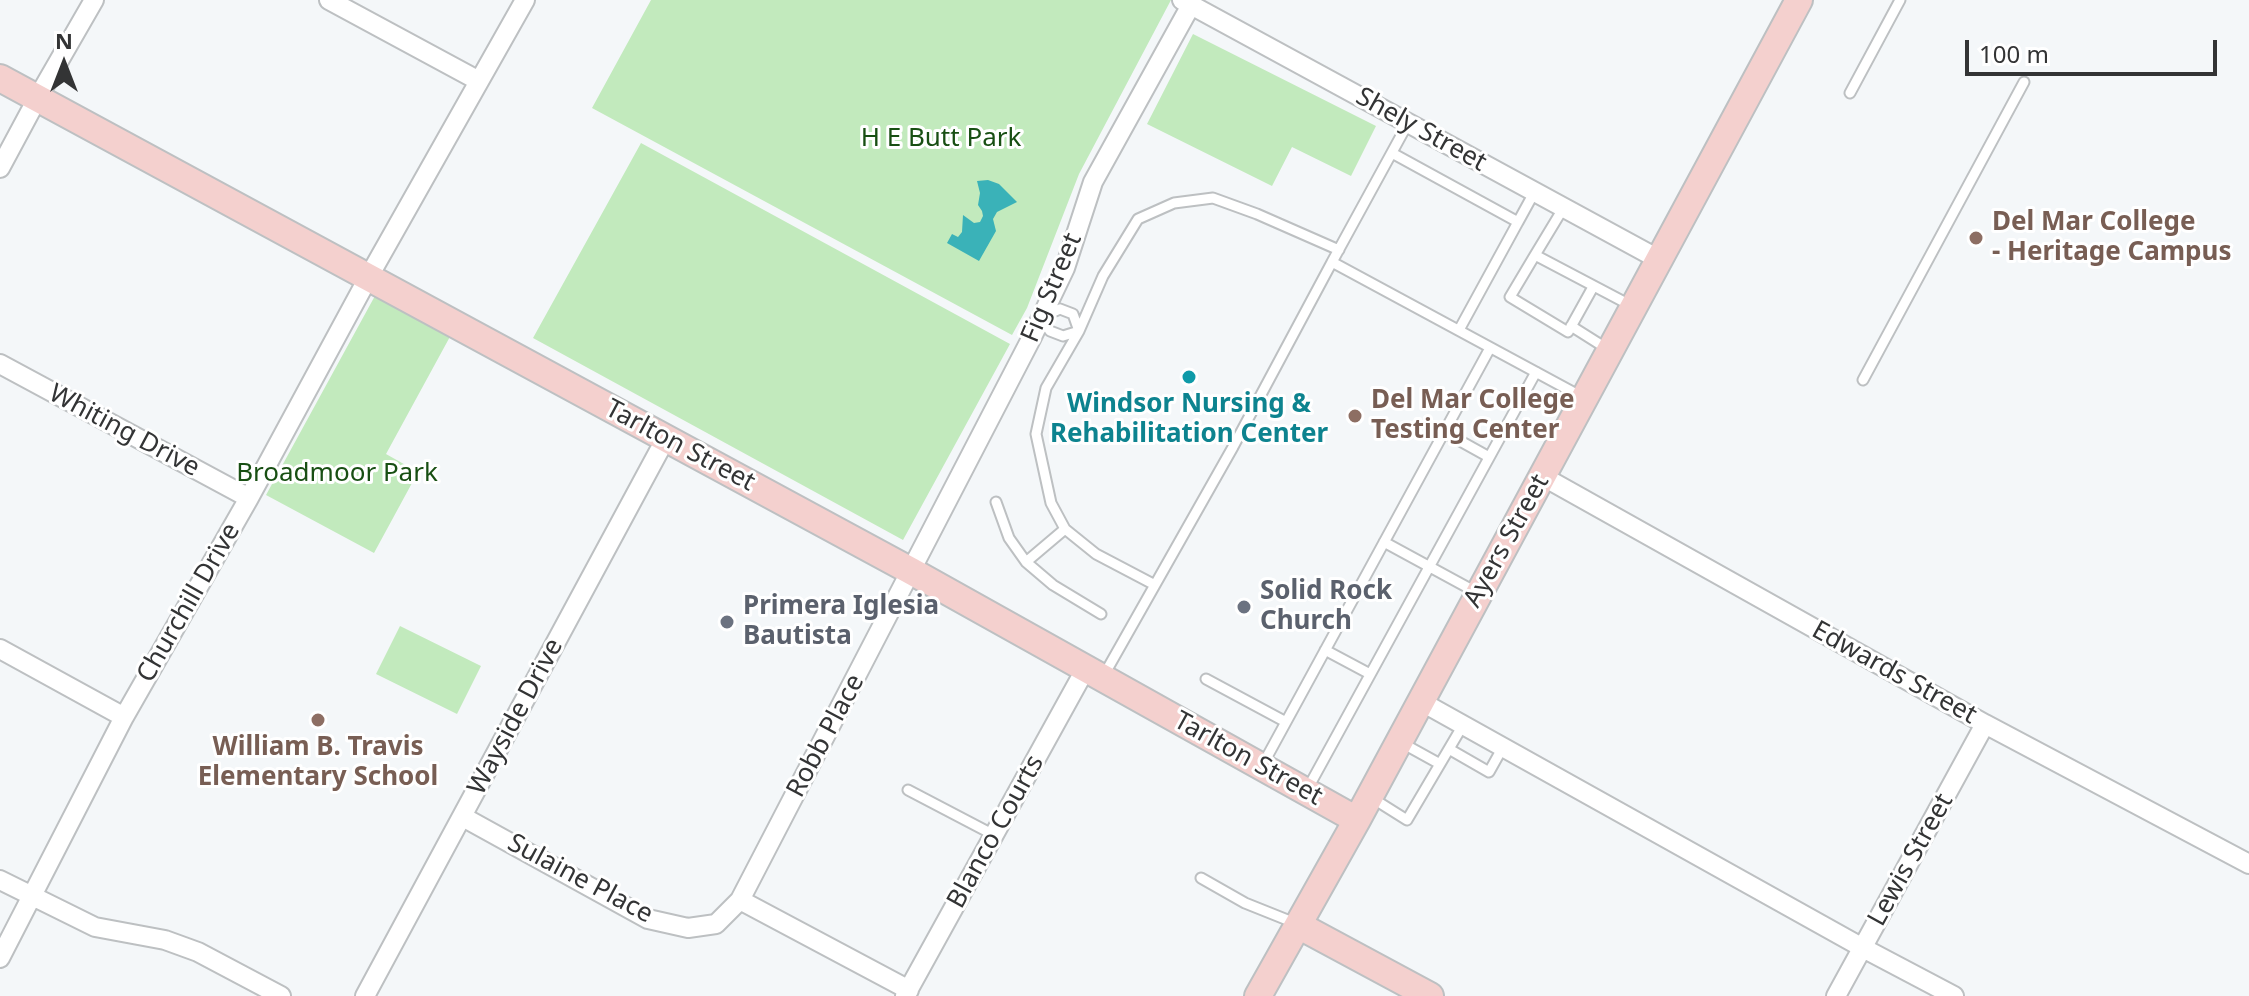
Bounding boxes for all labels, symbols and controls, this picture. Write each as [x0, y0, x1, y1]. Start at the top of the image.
north arrow [24, 24, 104, 104]
scale bar [1969, 24, 2221, 74]
text: N [55, 25, 73, 55]
text: 100 m [1979, 37, 2049, 70]
street label: Shely Street [1350, 81, 1492, 179]
park label: H E Butt Park [861, 123, 1021, 155]
place label: Del Mar College - Heritage Campus [1992, 207, 2231, 268]
street label: Fig Street [1015, 229, 1089, 347]
marker: Del Mar College - Heritage Campus [1967, 229, 1985, 247]
marker: Windsor Nursing & Rehabilitation Center [1180, 368, 1198, 386]
street label: Whiting Drive [43, 378, 205, 484]
place label: Del Mar College Testing Center [1371, 385, 1574, 446]
place label: Windsor Nursing & Rehabilitation Center [1050, 389, 1328, 450]
street label: Tarlton Street [600, 394, 760, 498]
marker: Del Mar College Testing Center [1346, 407, 1364, 425]
park label: Broadmoor Park [236, 458, 438, 490]
street label: Ayers Street [1458, 469, 1556, 613]
street label: Churchill Drive [131, 518, 247, 688]
place label: Solid Rock Church [1260, 576, 1392, 638]
place label: Primera Iglesia Bautista [743, 591, 939, 652]
marker: Solid Rock Church [1235, 598, 1253, 616]
marker: Primera Iglesia Bautista [718, 613, 736, 631]
street label: Edwards Street [1806, 615, 1982, 731]
street label: Wayside Drive [462, 634, 570, 800]
street label: Robb Place [781, 669, 871, 803]
street label: Tarlton Street [1168, 705, 1328, 813]
marker: William B. Travis Elementary School [309, 711, 327, 729]
place label: William B. Travis Elementary School [198, 732, 438, 794]
street label: Blanco Courts [941, 750, 1051, 914]
street label: Lewis Street [1862, 788, 1960, 932]
street label: Sulaine Place [502, 828, 658, 930]

